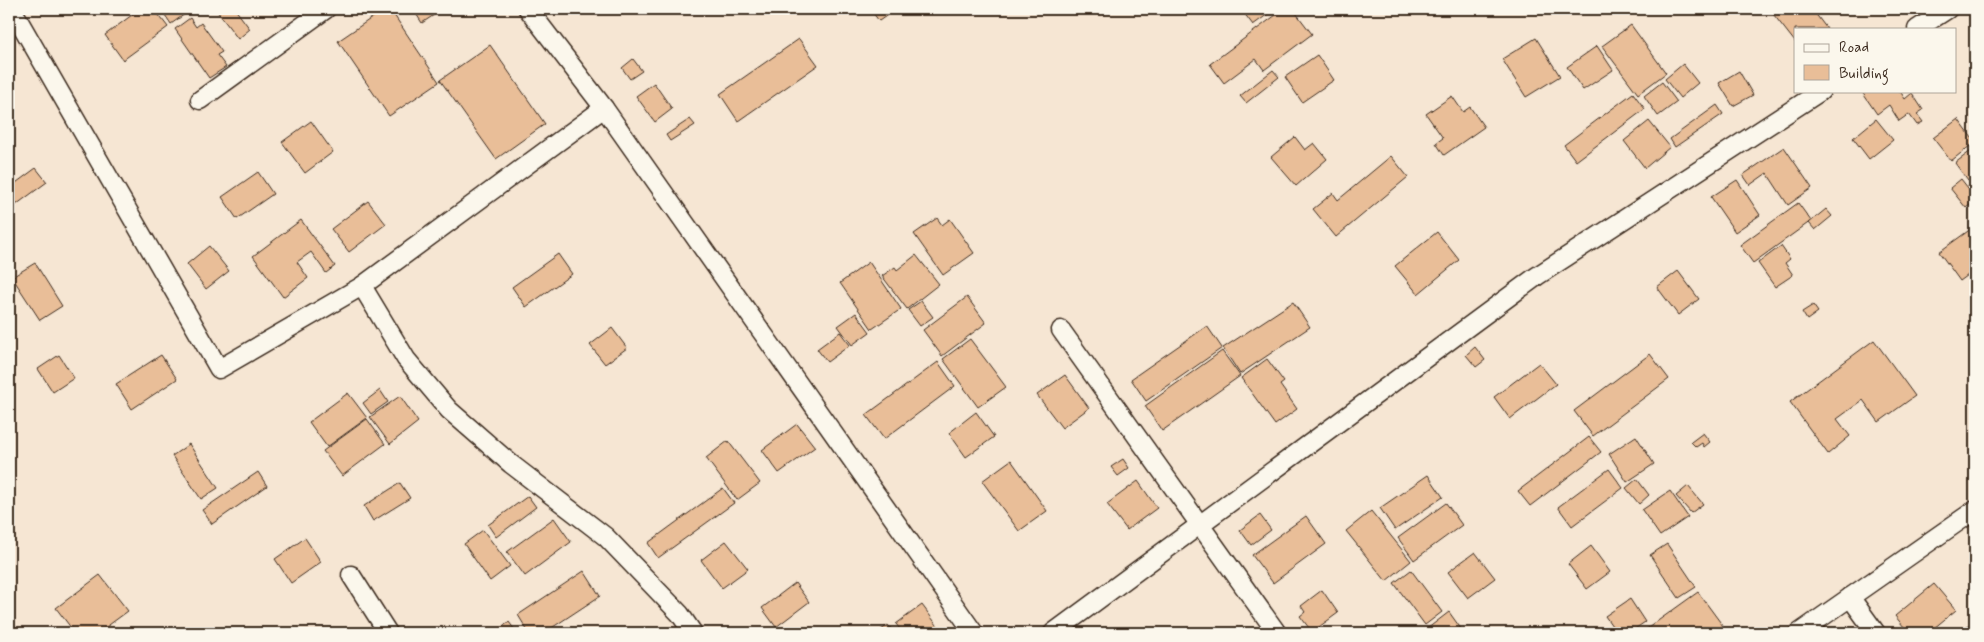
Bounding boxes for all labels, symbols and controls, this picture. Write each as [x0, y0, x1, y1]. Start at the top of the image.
legend [1794, 28, 1956, 92]
text: Road [1839, 38, 1869, 58]
text: Building [1839, 64, 1889, 85]

